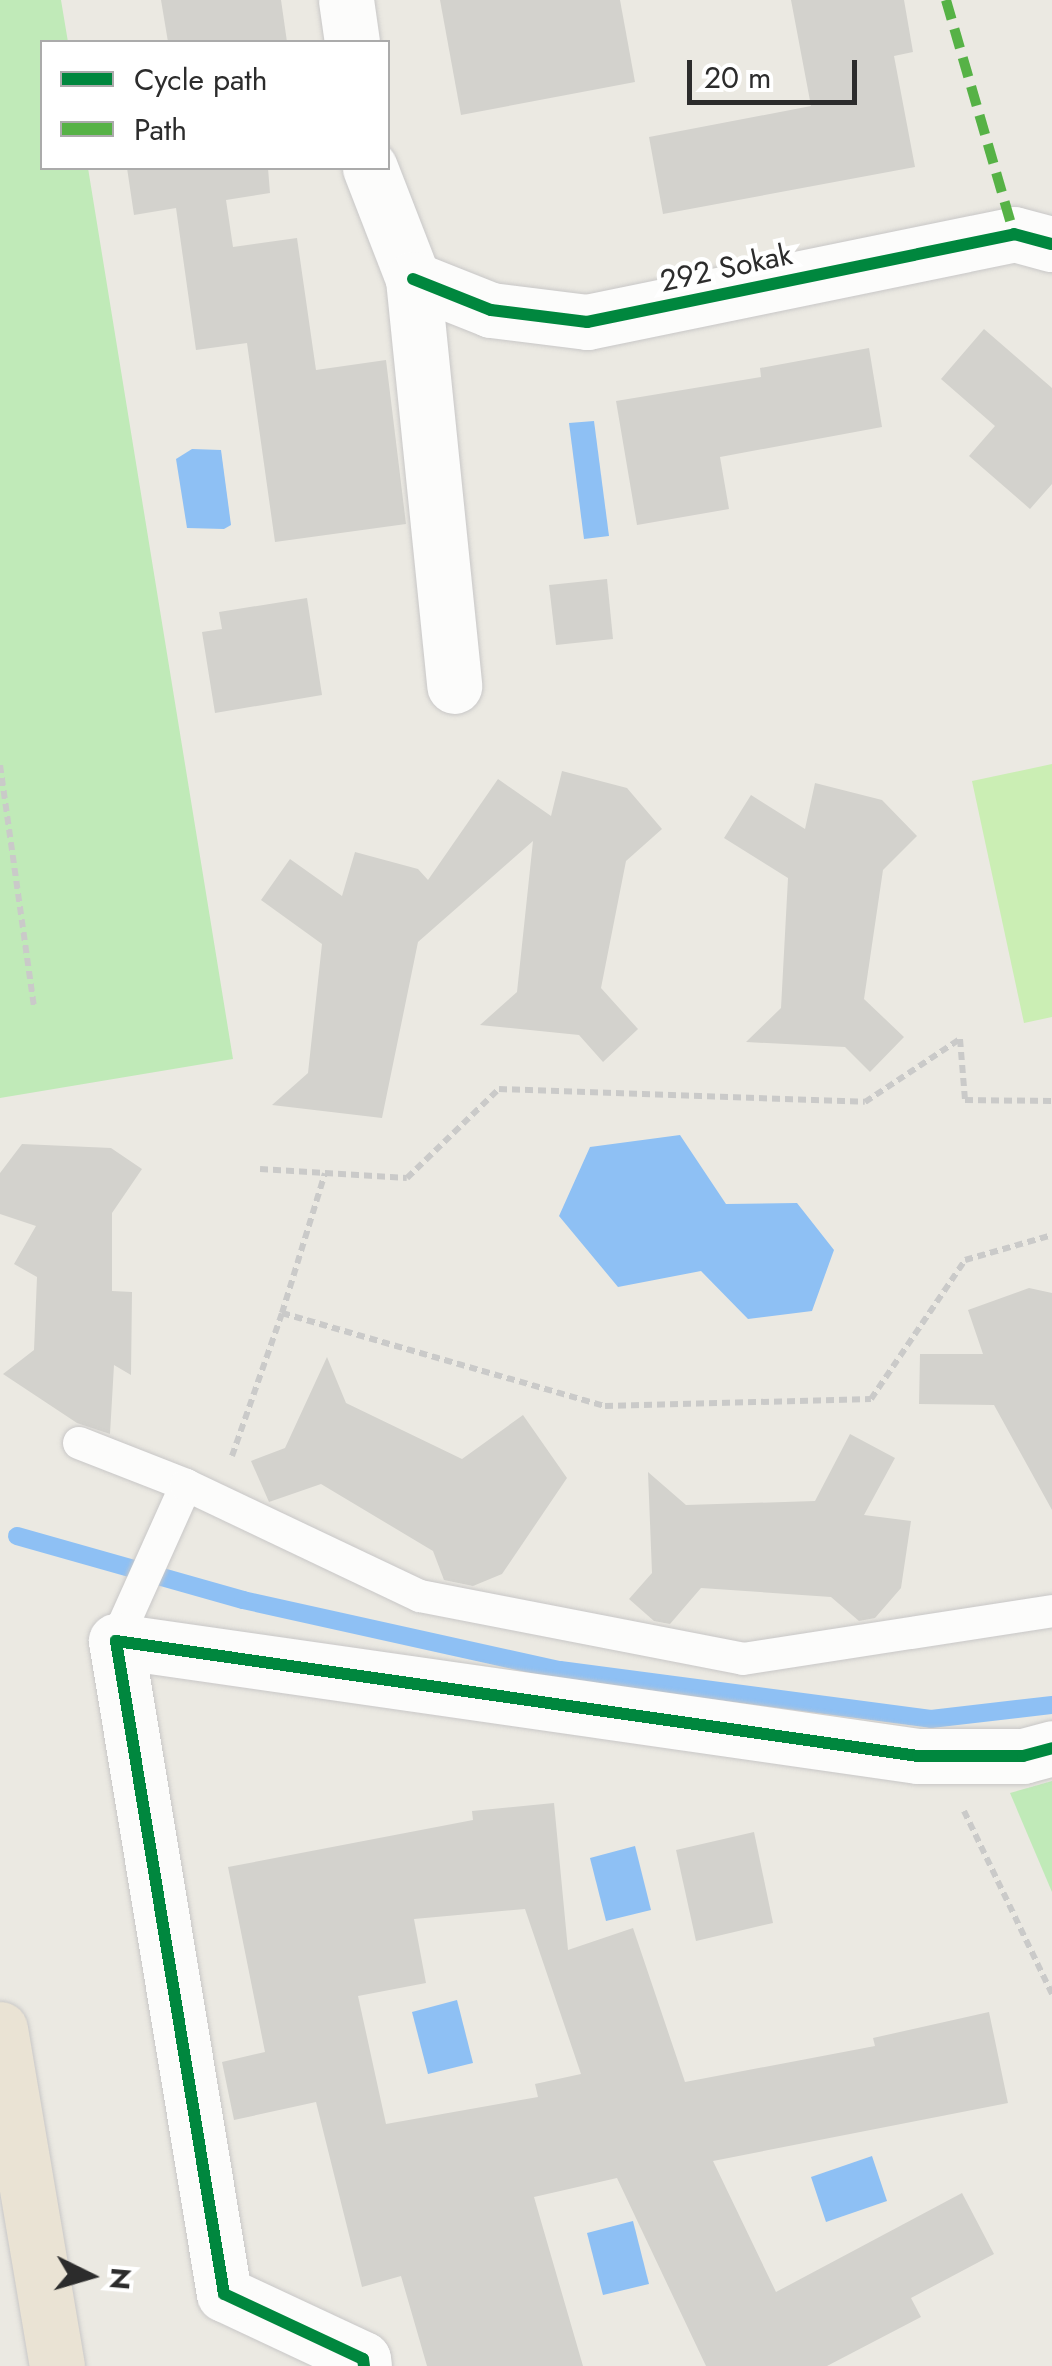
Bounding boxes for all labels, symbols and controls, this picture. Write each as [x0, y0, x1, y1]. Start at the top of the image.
legend [40, 40, 390, 170]
scale bar [692, 40, 862, 102]
text: 20 m [704, 56, 771, 99]
text: Cycle path [134, 58, 267, 101]
text: Path [134, 108, 187, 151]
street label: 292 Sokak [657, 236, 795, 300]
north arrow [40, 2226, 140, 2326]
text: N [99, 2266, 142, 2292]

